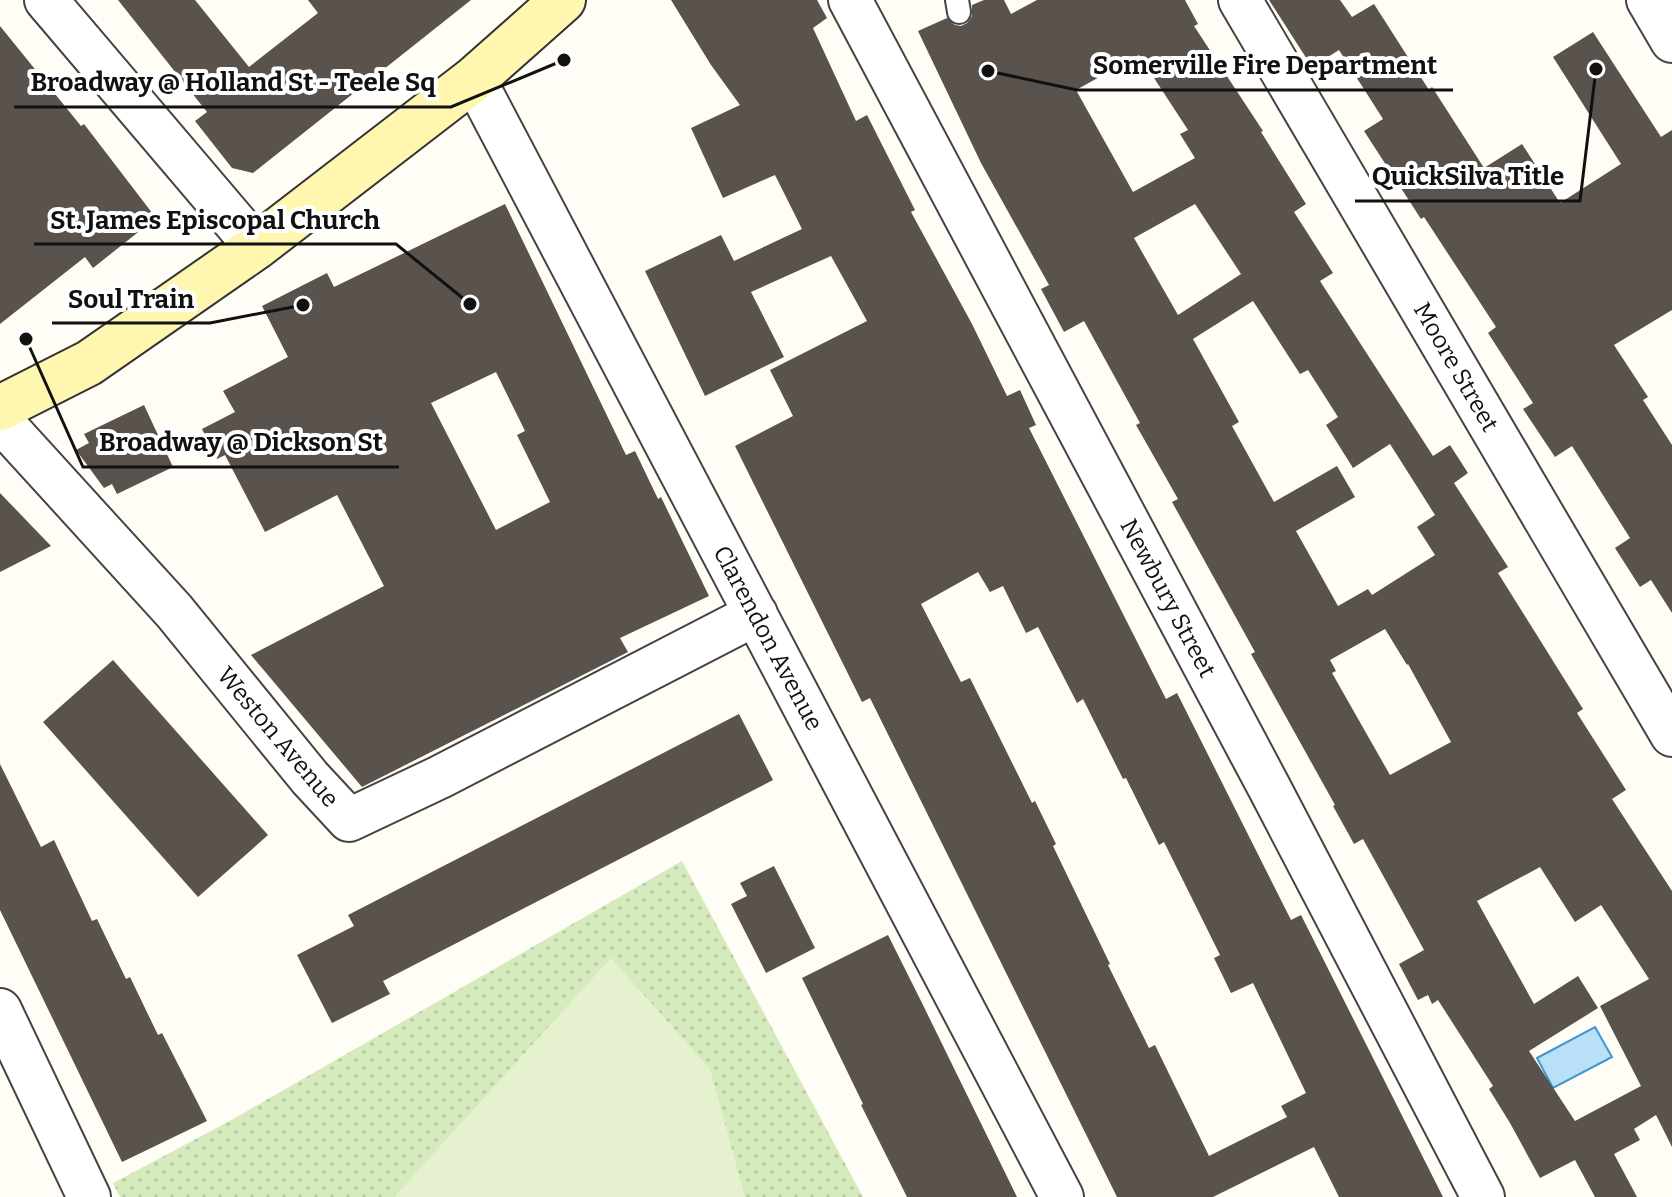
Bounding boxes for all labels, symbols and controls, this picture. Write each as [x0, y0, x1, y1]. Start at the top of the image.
callout: Somerville Fire Department [1077, 40, 1453, 90]
text: Somerville Fire Department [1093, 50, 1438, 81]
callout: Broadway @ Holland St - Teele Sq [14, 57, 451, 107]
text: Broadway @ Holland St - Teele Sq [30, 67, 436, 98]
callout: QuickSilva Title [1355, 151, 1580, 201]
text: QuickSilva Title [1372, 161, 1564, 192]
callout: St. James Episcopal Church [34, 194, 396, 244]
text: St. James Episcopal Church [50, 205, 380, 236]
callout: Soul Train [52, 273, 210, 323]
text: Soul Train [68, 284, 194, 315]
street label: Moore Street [1408, 298, 1504, 437]
callout: Broadway @ Dickson St [83, 417, 399, 467]
text: Broadway @ Dickson St [99, 427, 384, 458]
street label: Newbury Street [1115, 514, 1222, 682]
street label: Clarendon Avenue [707, 541, 829, 735]
street label: Weston Avenue [211, 661, 345, 813]

